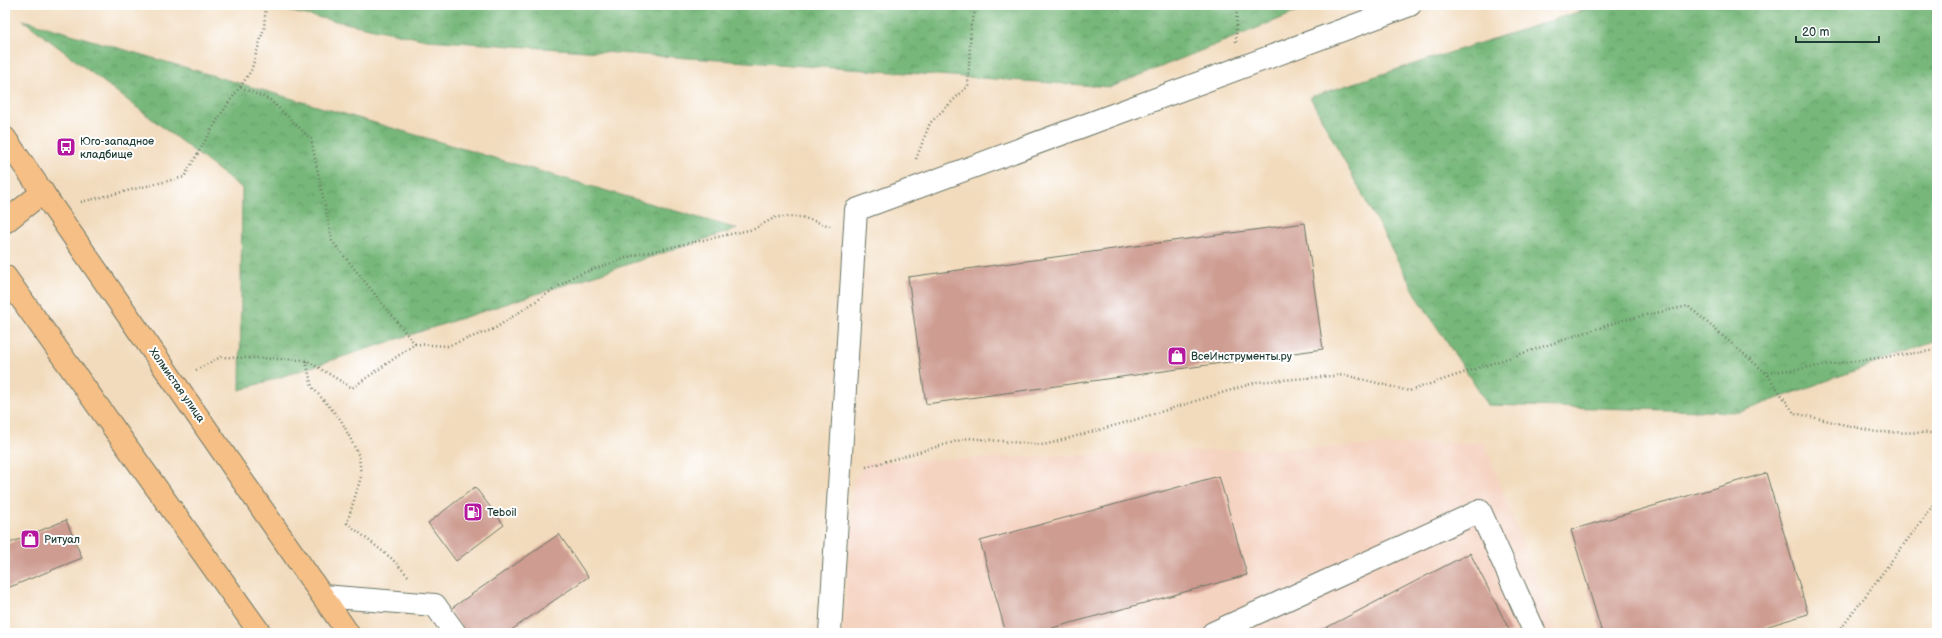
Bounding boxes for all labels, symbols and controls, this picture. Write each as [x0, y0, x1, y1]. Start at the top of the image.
scale bar [1796, 18, 1879, 44]
text: 20 m [1802, 25, 1829, 40]
place label: Юго-западное кладбище [80, 135, 154, 161]
bus stop icon: Юго-западное кладбище [55, 136, 77, 158]
street label: Холмистая улица [146, 345, 208, 425]
shop icon: ВсеИнструменты.ру [1166, 345, 1188, 367]
place label: ВсеИнструменты.ру [1191, 350, 1292, 363]
fuel station icon: Teboil [462, 501, 484, 523]
place label: Teboil [487, 506, 516, 519]
shop icon: Ритуал [19, 528, 41, 550]
place label: Ритуал [44, 533, 80, 546]

